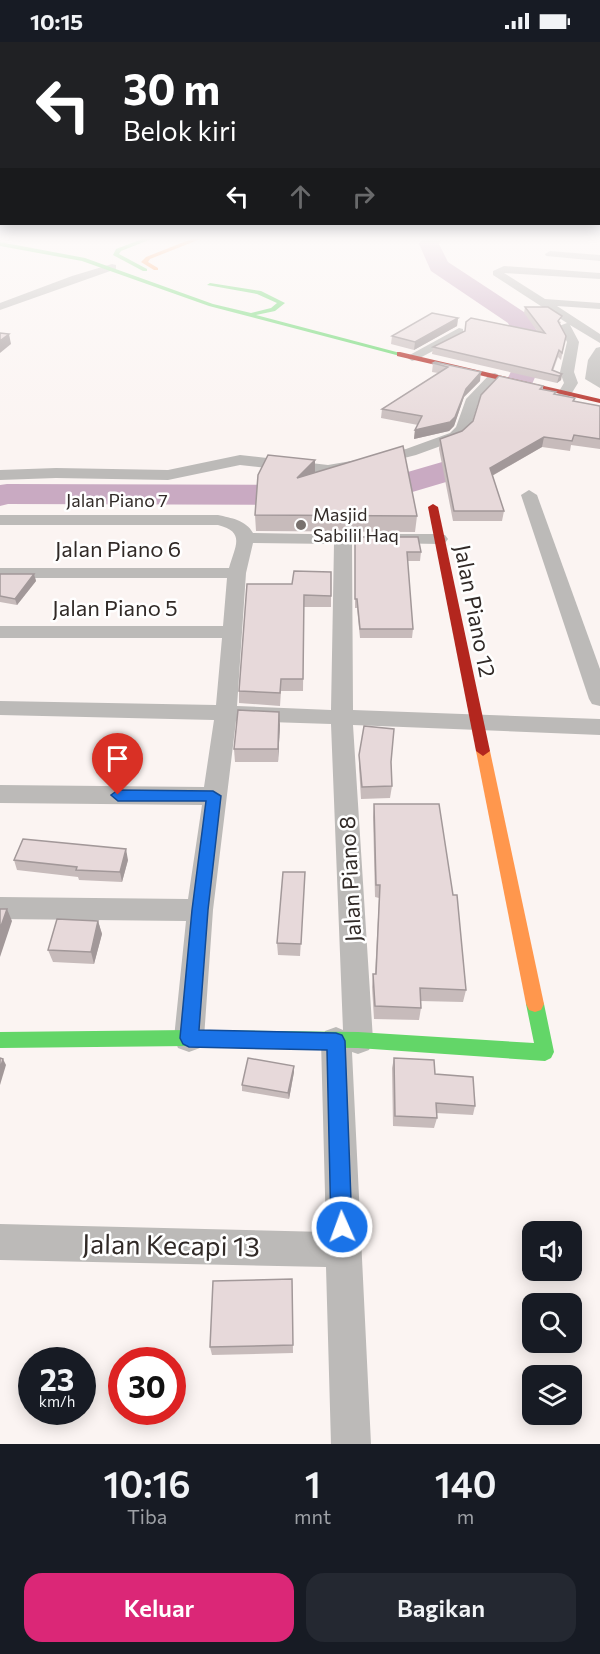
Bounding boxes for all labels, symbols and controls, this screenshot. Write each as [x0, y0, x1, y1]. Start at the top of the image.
text: 10:15 [30, 8, 83, 35]
text: 30 m [123, 62, 220, 114]
icon: left [24, 66, 102, 144]
text: Belok kiri [123, 114, 237, 147]
icon: left [221, 180, 254, 213]
icon: ahead [284, 180, 317, 213]
icon: right [347, 180, 380, 213]
street label: Jalan Piano 7 [66, 489, 168, 511]
place label: Masjid Sabilil Haq [313, 503, 399, 546]
marker: Masjid Sabilil Haq [294, 518, 308, 532]
street label: Jalan Piano 6 [55, 535, 181, 562]
street label: Jalan Piano 12 [449, 542, 502, 679]
street label: Jalan Piano 5 [52, 594, 178, 621]
pin [92, 733, 143, 795]
icon: arrive [101, 742, 134, 775]
street label: Jalan Piano 8 [333, 815, 366, 943]
position arrow [310, 1195, 374, 1259]
map controls [522, 1221, 582, 1425]
button: sound [522, 1221, 582, 1281]
street label: Jalan Kecapi 13 [82, 1226, 260, 1263]
button: search [522, 1293, 582, 1353]
speed limit sign: 30 [108, 1347, 186, 1425]
text: 23 [40, 1360, 74, 1397]
button: layers [522, 1365, 582, 1425]
text: km/h [39, 1392, 75, 1410]
text: 10:16 [104, 1461, 191, 1505]
text: 1 [305, 1461, 321, 1505]
text: 140 [435, 1461, 496, 1505]
text: Tiba [127, 1504, 167, 1528]
text: mnt [294, 1504, 331, 1528]
text: m [457, 1504, 474, 1528]
button: Keluar [24, 1573, 294, 1642]
button: Bagikan [306, 1573, 576, 1642]

